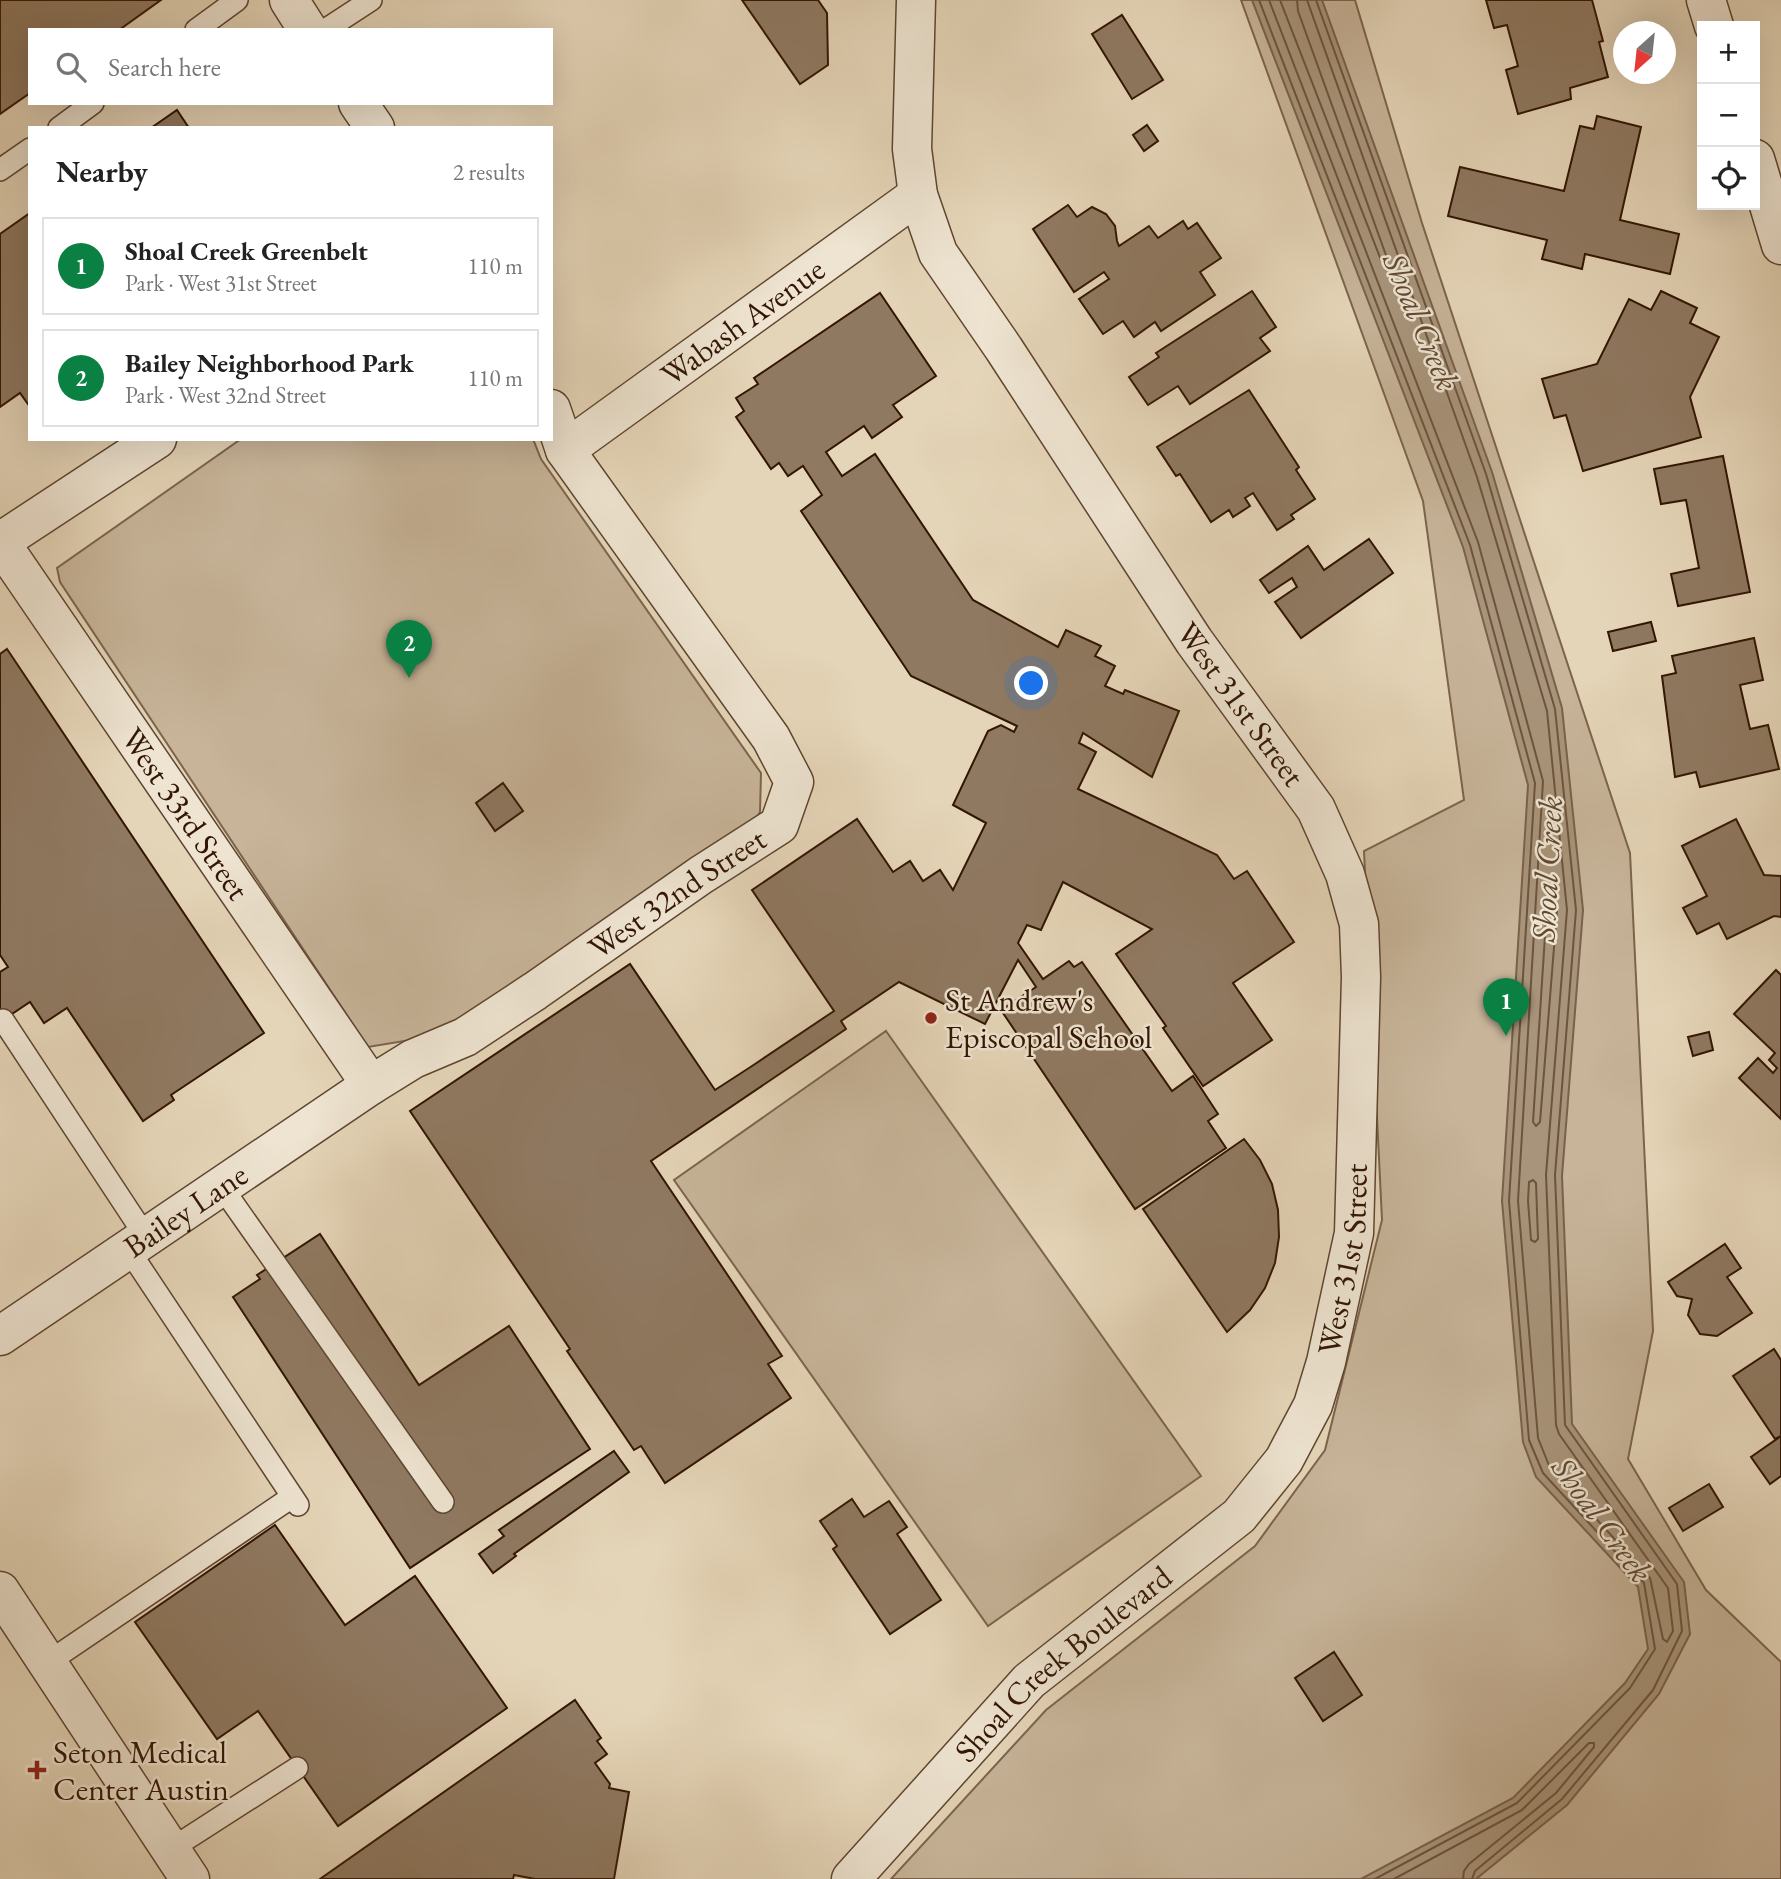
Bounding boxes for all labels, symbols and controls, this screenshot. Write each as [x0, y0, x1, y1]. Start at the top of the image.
north arrow [1613, 21, 1676, 84]
map controls [1697, 21, 1760, 210]
button: + [1697, 21, 1760, 84]
search box [28, 28, 553, 105]
icon: search [52, 48, 90, 86]
text: Search here [108, 50, 221, 84]
button: − [1697, 84, 1760, 147]
button: locate [1697, 147, 1760, 210]
text: Nearby [56, 152, 148, 191]
text: 2 results [453, 157, 525, 187]
text: Shoal Creek Greenbelt [125, 234, 368, 268]
water label: Shoal Creek [1373, 245, 1470, 397]
street label: Wabash Avenue [652, 248, 833, 395]
text: 1 [75, 251, 87, 281]
text: 110 m [467, 251, 523, 281]
text: Park · West 31st Street [125, 268, 317, 298]
text: Bailey Neighborhood Park [125, 346, 414, 380]
text: 2 [75, 363, 87, 393]
text: 110 m [467, 363, 523, 393]
text: Park · West 32nd Street [125, 380, 326, 410]
street label: West 31st Street [1167, 614, 1315, 794]
pin: 2 [386, 620, 432, 678]
your location [1014, 666, 1048, 700]
street label: West 33rd Street [112, 719, 259, 908]
water label: Shoal Creek [1521, 795, 1572, 944]
street label: West 32nd Street [580, 818, 774, 968]
pin: 1 [1483, 978, 1529, 1036]
place label: St Andrew's Episcopal School [945, 979, 1152, 1058]
marker: St Andrew's Episcopal School [923, 1010, 939, 1026]
street label: Bailey Lane [115, 1154, 256, 1267]
street label: West 31st Street [1307, 1163, 1377, 1359]
water label: Shoal Creek [1542, 1447, 1663, 1591]
street label: Shoal Creek Boulevard [945, 1555, 1181, 1771]
place label: Seton Medical Center Austin [53, 1731, 229, 1810]
marker: Seton Medical Center Austin [27, 1760, 47, 1780]

